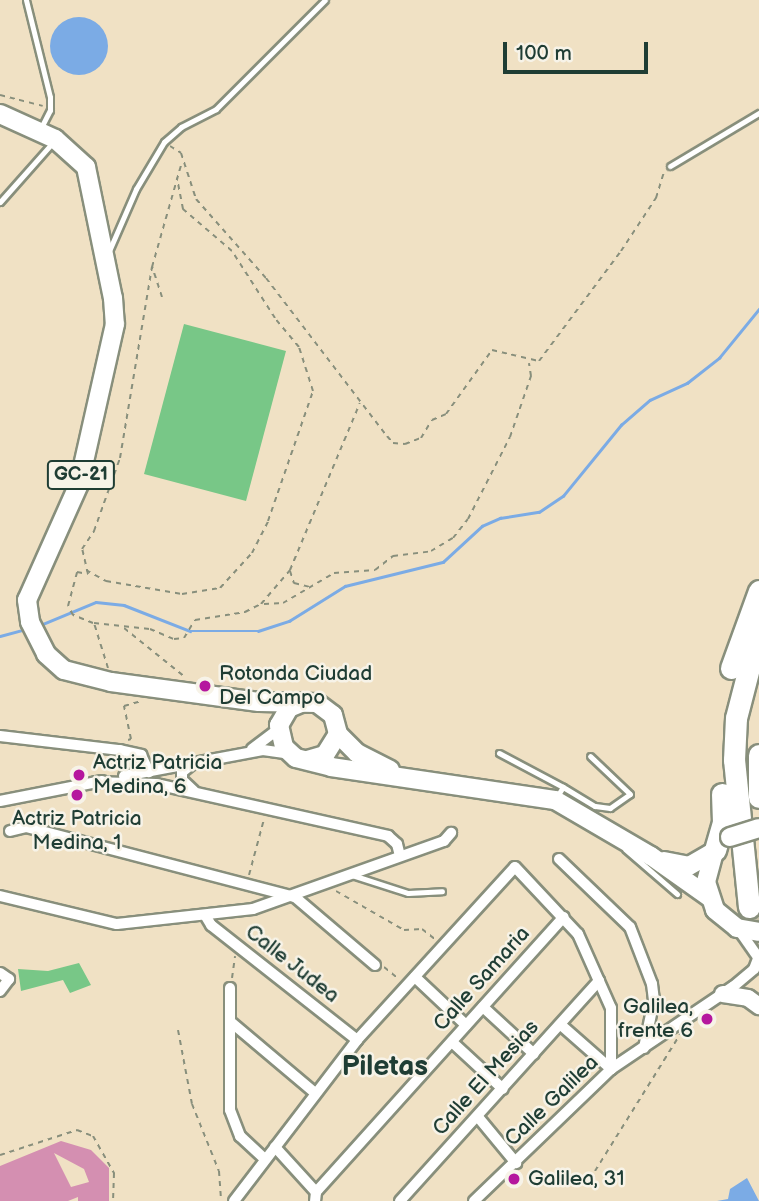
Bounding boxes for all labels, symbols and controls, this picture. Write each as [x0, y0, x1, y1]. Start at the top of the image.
scale bar [507, 28, 652, 72]
text: 100 m [516, 41, 572, 66]
road number: GC-21 [46, 460, 116, 490]
place label: Rotonda Ciudad Del Campo [219, 661, 372, 711]
marker: Rotonda Ciudad Del Campo [197, 678, 213, 694]
place label: Actriz Patricia Medina, 6 [93, 750, 222, 800]
marker: Actriz Patricia Medina, 6 [71, 767, 87, 783]
marker: Actriz Patricia Medina, 1 [69, 787, 85, 803]
place label: Actriz Patricia Medina, 1 [12, 806, 142, 856]
street label: Calle Judea [240, 919, 344, 1009]
street label: Calle Samaria [428, 921, 536, 1037]
place label: Galilea, frente 6 [618, 994, 693, 1044]
marker: Galilea, frente 6 [699, 1011, 715, 1027]
street label: Calle El Mesias [428, 1015, 544, 1141]
district label: Piletas [342, 1050, 428, 1084]
street label: Calle Galilea [500, 1050, 604, 1152]
place label: Galilea, 31 [528, 1166, 625, 1192]
marker: Galilea, 31 [506, 1171, 522, 1187]

